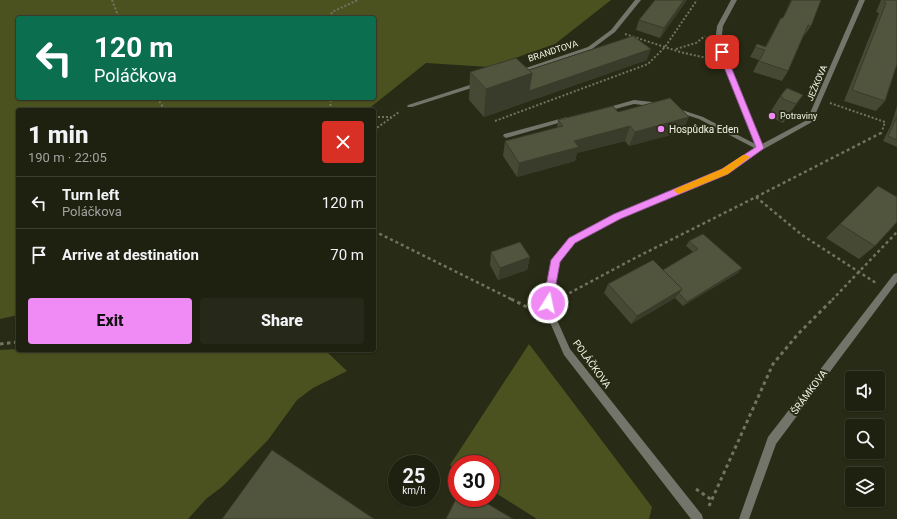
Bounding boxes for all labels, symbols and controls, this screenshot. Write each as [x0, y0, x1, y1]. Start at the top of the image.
text: 120 m [94, 31, 173, 64]
icon: left [28, 32, 80, 84]
pin [705, 35, 739, 69]
street label: BRANDTOVA [527, 38, 579, 64]
icon: arrive [711, 41, 733, 63]
street label: JEŽKOVA [804, 63, 829, 103]
text: Poláčkova [94, 65, 177, 86]
marker: Potraviny [767, 111, 777, 121]
place label: Potraviny [780, 111, 818, 121]
text: 1 min [28, 121, 89, 149]
button: close [322, 121, 364, 163]
marker: Hospůdka Eden [656, 124, 666, 134]
place label: Hospůdka Eden [669, 124, 739, 135]
text: 190 m · 22:05 [28, 150, 107, 165]
text: Turn left [62, 186, 119, 204]
icon: left [28, 192, 50, 214]
text: 120 m [322, 194, 364, 212]
text: Poláčkova [62, 204, 122, 219]
icon: arrive [28, 244, 50, 266]
text: Arrive at destination [62, 246, 199, 264]
text: 70 m [330, 246, 364, 264]
position arrow [527, 282, 569, 324]
button: Exit [28, 298, 192, 344]
button: Share [200, 298, 364, 344]
street label: POLÁČKOVA [571, 337, 615, 391]
street label: ŠRÁMKOVA [788, 367, 830, 416]
map controls [845, 371, 885, 507]
button: sound [845, 371, 885, 411]
button: search [845, 419, 885, 459]
speed limit sign: 30 [448, 455, 500, 507]
text: 25 [403, 464, 425, 488]
button: layers [845, 467, 885, 507]
text: km/h [402, 485, 426, 496]

